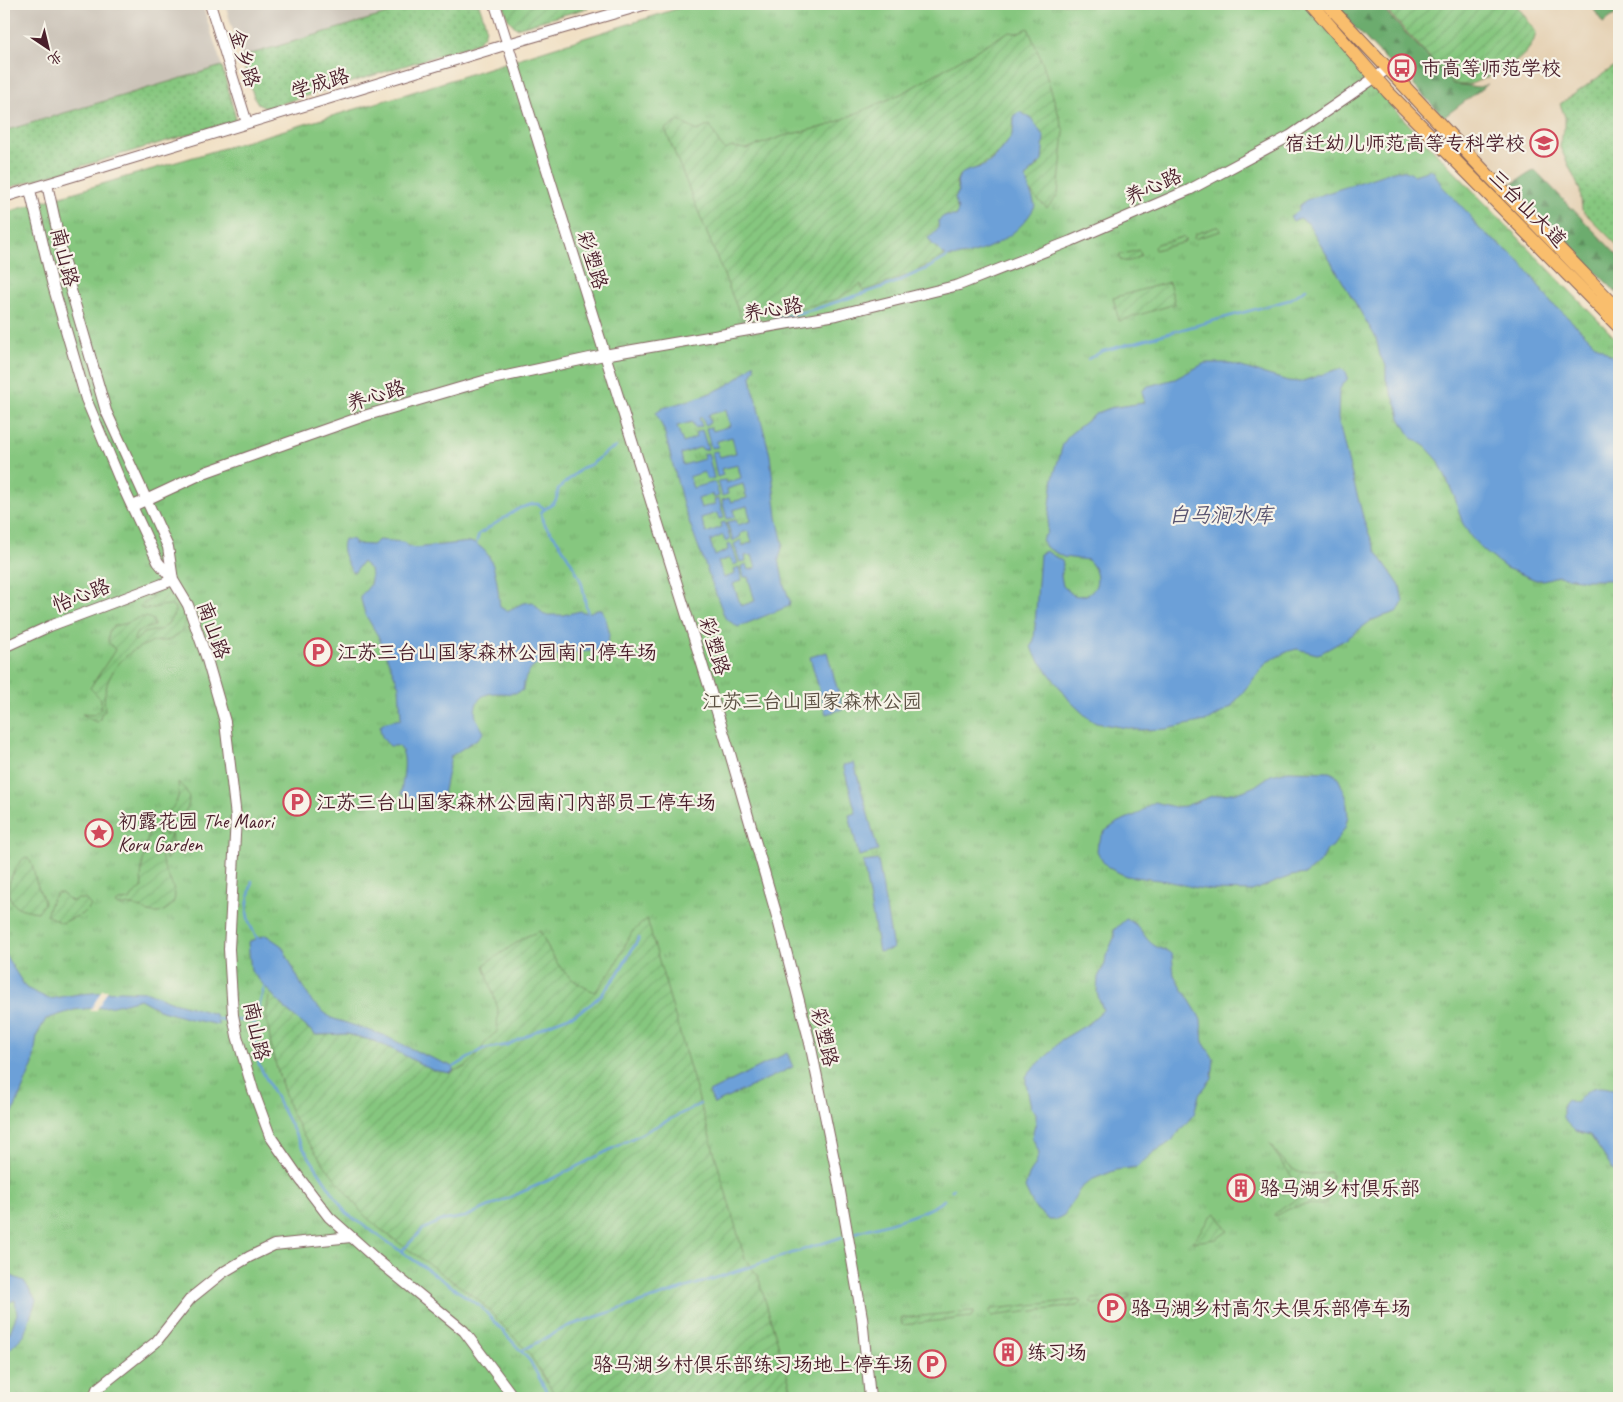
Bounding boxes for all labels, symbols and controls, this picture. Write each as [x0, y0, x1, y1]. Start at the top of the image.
north arrow [22, 22, 72, 72]
street label: 金乡路 [224, 26, 266, 91]
text: 北 [45, 47, 66, 69]
bus stop icon: 市高等师范学校 [1387, 53, 1417, 83]
place label: 市高等师范学校 [1421, 56, 1561, 81]
street label: 学成路 [288, 62, 353, 104]
school or university icon: 宿迁幼儿师范高等专科学校 [1529, 128, 1559, 158]
place label: 宿迁幼儿师范高等专科学校 [1285, 131, 1525, 156]
street label: 养心路 [1121, 162, 1187, 210]
street label: 三台山大道 [1483, 164, 1572, 253]
street label: 南山路 [45, 225, 84, 290]
street label: 彩塑路 [572, 228, 614, 293]
street label: 养心路 [741, 292, 806, 327]
street label: 养心路 [344, 374, 409, 416]
water label: 白马涧水库 [1169, 502, 1275, 528]
street label: 怡心路 [49, 573, 115, 618]
street label: 南山路 [192, 598, 236, 664]
street label: 彩塑路 [694, 614, 736, 679]
parking icon: 江苏三台山国家森林公园南门停车场 [303, 637, 333, 667]
place label: 江苏三台山国家森林公园南门停车场 [337, 640, 657, 665]
park label: 江苏三台山国家森林公园 [702, 689, 922, 714]
parking icon: 江苏三台山国家森林公园南门内部员工停车场 [282, 787, 312, 817]
place label: 江苏三台山国家森林公园南门内部员工停车场 [316, 790, 716, 815]
place label: 初露花园 The Maori Koru Garden [118, 809, 276, 857]
place icon: 初露花园 The Maori Koru Garden [84, 818, 114, 848]
street label: 南山路 [238, 999, 275, 1064]
street label: 彩塑路 [806, 1005, 844, 1070]
building icon: 骆马湖乡村俱乐部 [1226, 1173, 1256, 1203]
place label: 骆马湖乡村俱乐部 [1260, 1176, 1420, 1201]
parking icon: 骆马湖乡村高尔夫俱乐部停车场 [1097, 1293, 1127, 1323]
place label: 骆马湖乡村高尔夫俱乐部停车场 [1131, 1296, 1411, 1321]
building icon: 练习场 [993, 1337, 1023, 1367]
place label: 练习场 [1027, 1340, 1087, 1365]
parking icon: 骆马湖乡村俱乐部练习场地上停车场 [917, 1349, 947, 1379]
place label: 骆马湖乡村俱乐部练习场地上停车场 [593, 1352, 913, 1377]

